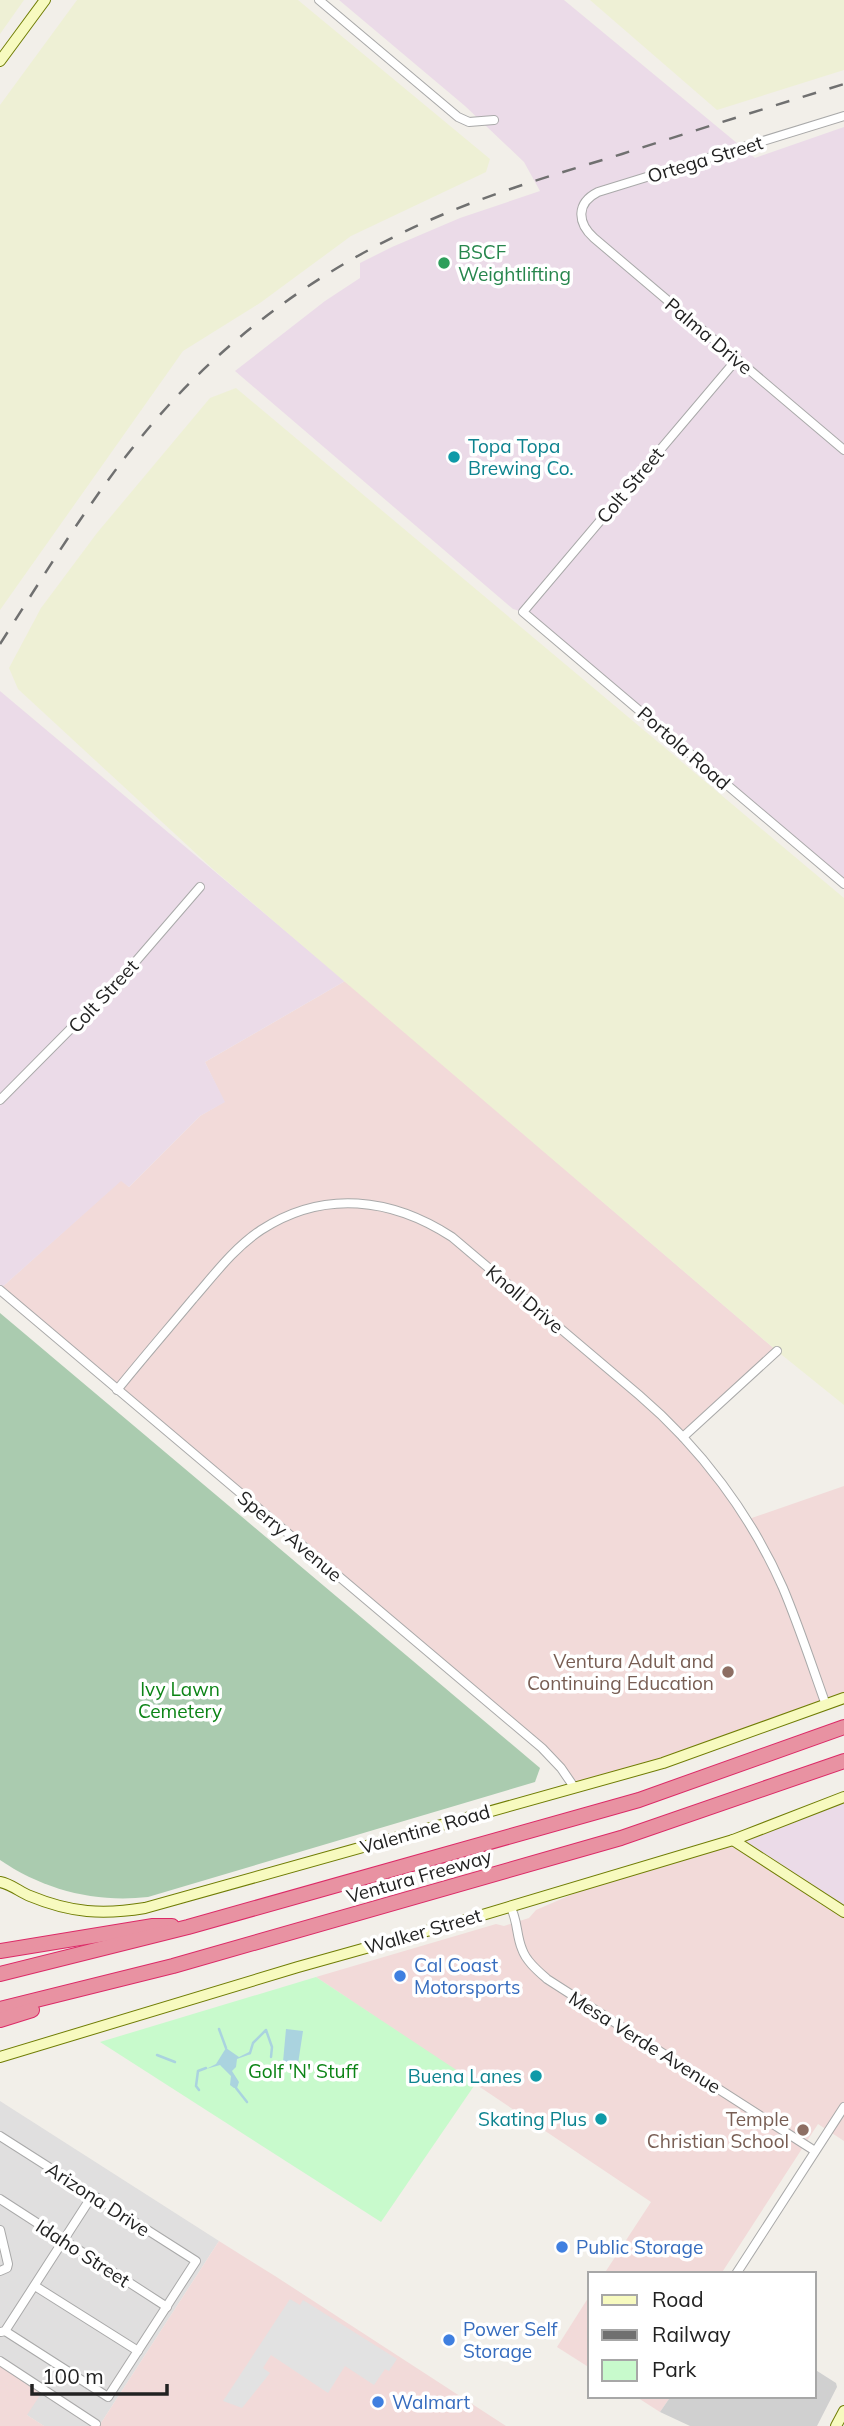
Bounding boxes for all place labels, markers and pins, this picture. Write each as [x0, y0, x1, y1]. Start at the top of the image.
place label: BSCF Weightlifting [458, 240, 571, 286]
marker: BSCF Weightlifting [436, 255, 452, 271]
place label: Topa Topa Brewing Co. [468, 434, 574, 480]
marker: Topa Topa Brewing Co. [446, 449, 462, 465]
place label: Ventura Adult and Continuing Education [527, 1649, 714, 1695]
marker: Ventura Adult and Continuing Education [720, 1664, 736, 1680]
place label: Cal Coast Motorsports [414, 1953, 520, 1999]
marker: Cal Coast Motorsports [392, 1968, 408, 1984]
place label: Buena Lanes [408, 2064, 522, 2088]
marker: Buena Lanes [528, 2068, 544, 2084]
place label: Skating Plus [478, 2107, 587, 2131]
place label: Temple Christian School [647, 2107, 789, 2153]
marker: Skating Plus [593, 2111, 609, 2127]
marker: Temple Christian School [795, 2122, 811, 2138]
place label: Public Storage [576, 2235, 703, 2259]
marker: Public Storage [554, 2239, 570, 2255]
place label: Power Self Storage [463, 2317, 558, 2363]
marker: Power Self Storage [441, 2332, 457, 2348]
place label: Walmart [392, 2390, 470, 2414]
marker: Walmart [370, 2394, 386, 2410]

